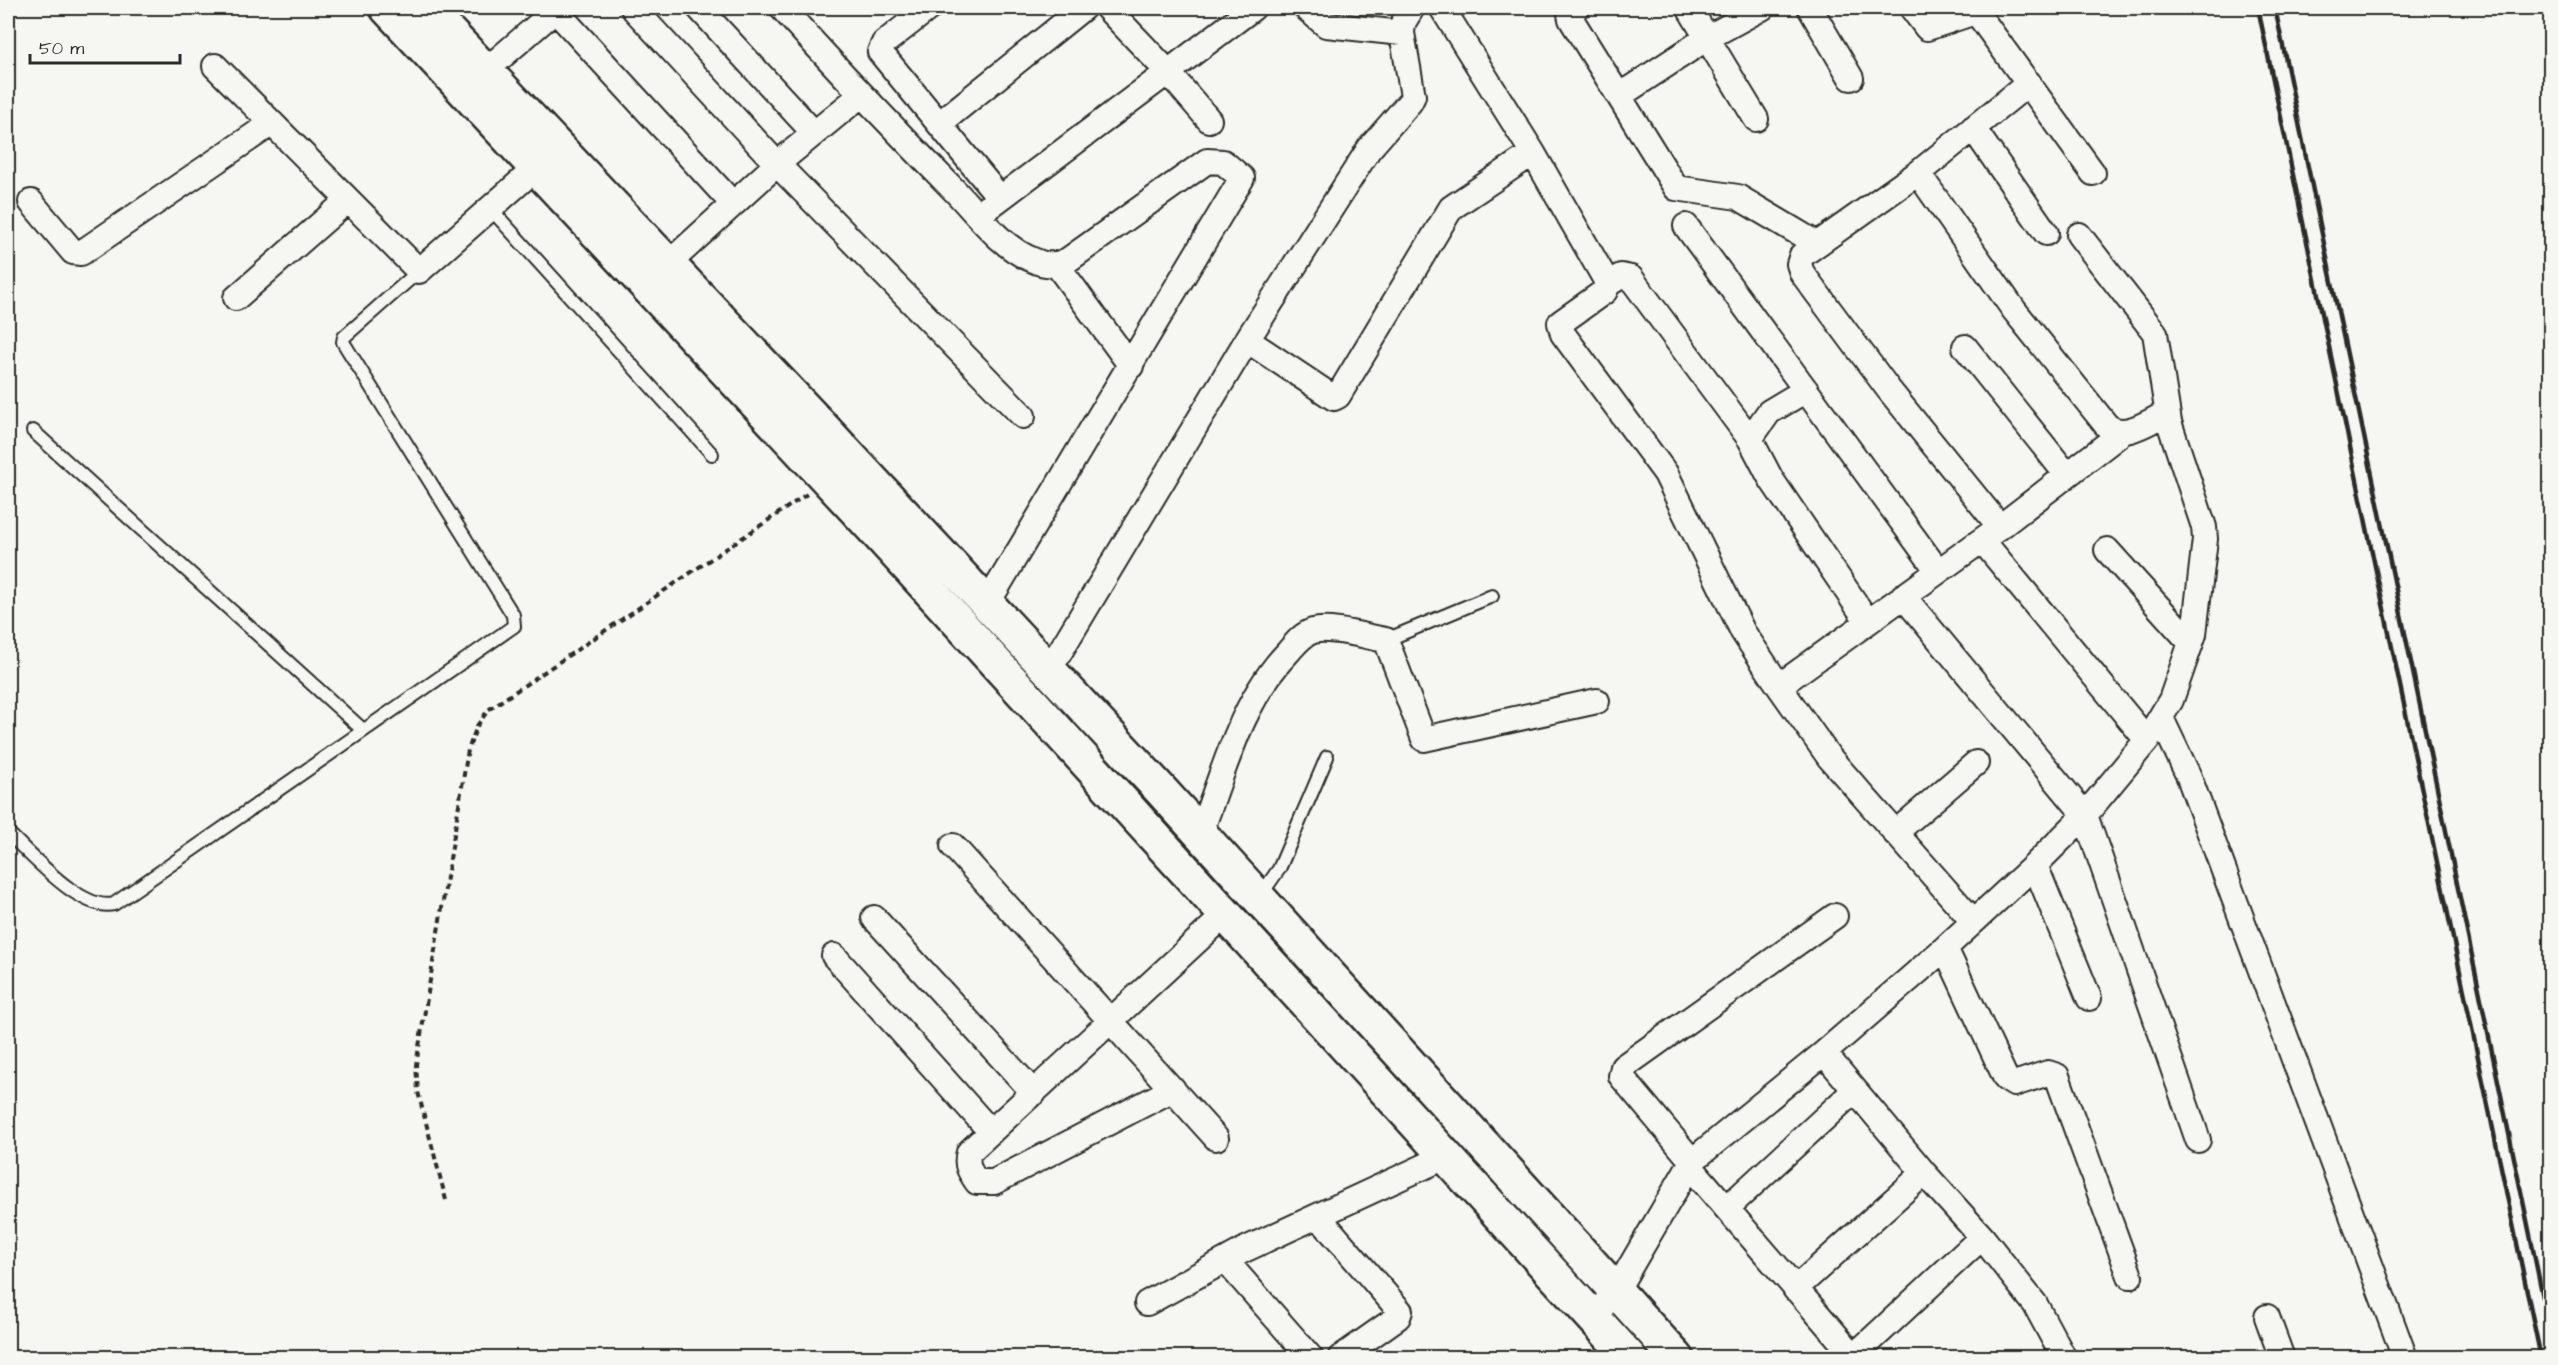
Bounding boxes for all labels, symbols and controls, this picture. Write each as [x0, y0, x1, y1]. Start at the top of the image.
scale bar [30, 27, 180, 65]
text: 50 m [39, 36, 84, 61]

